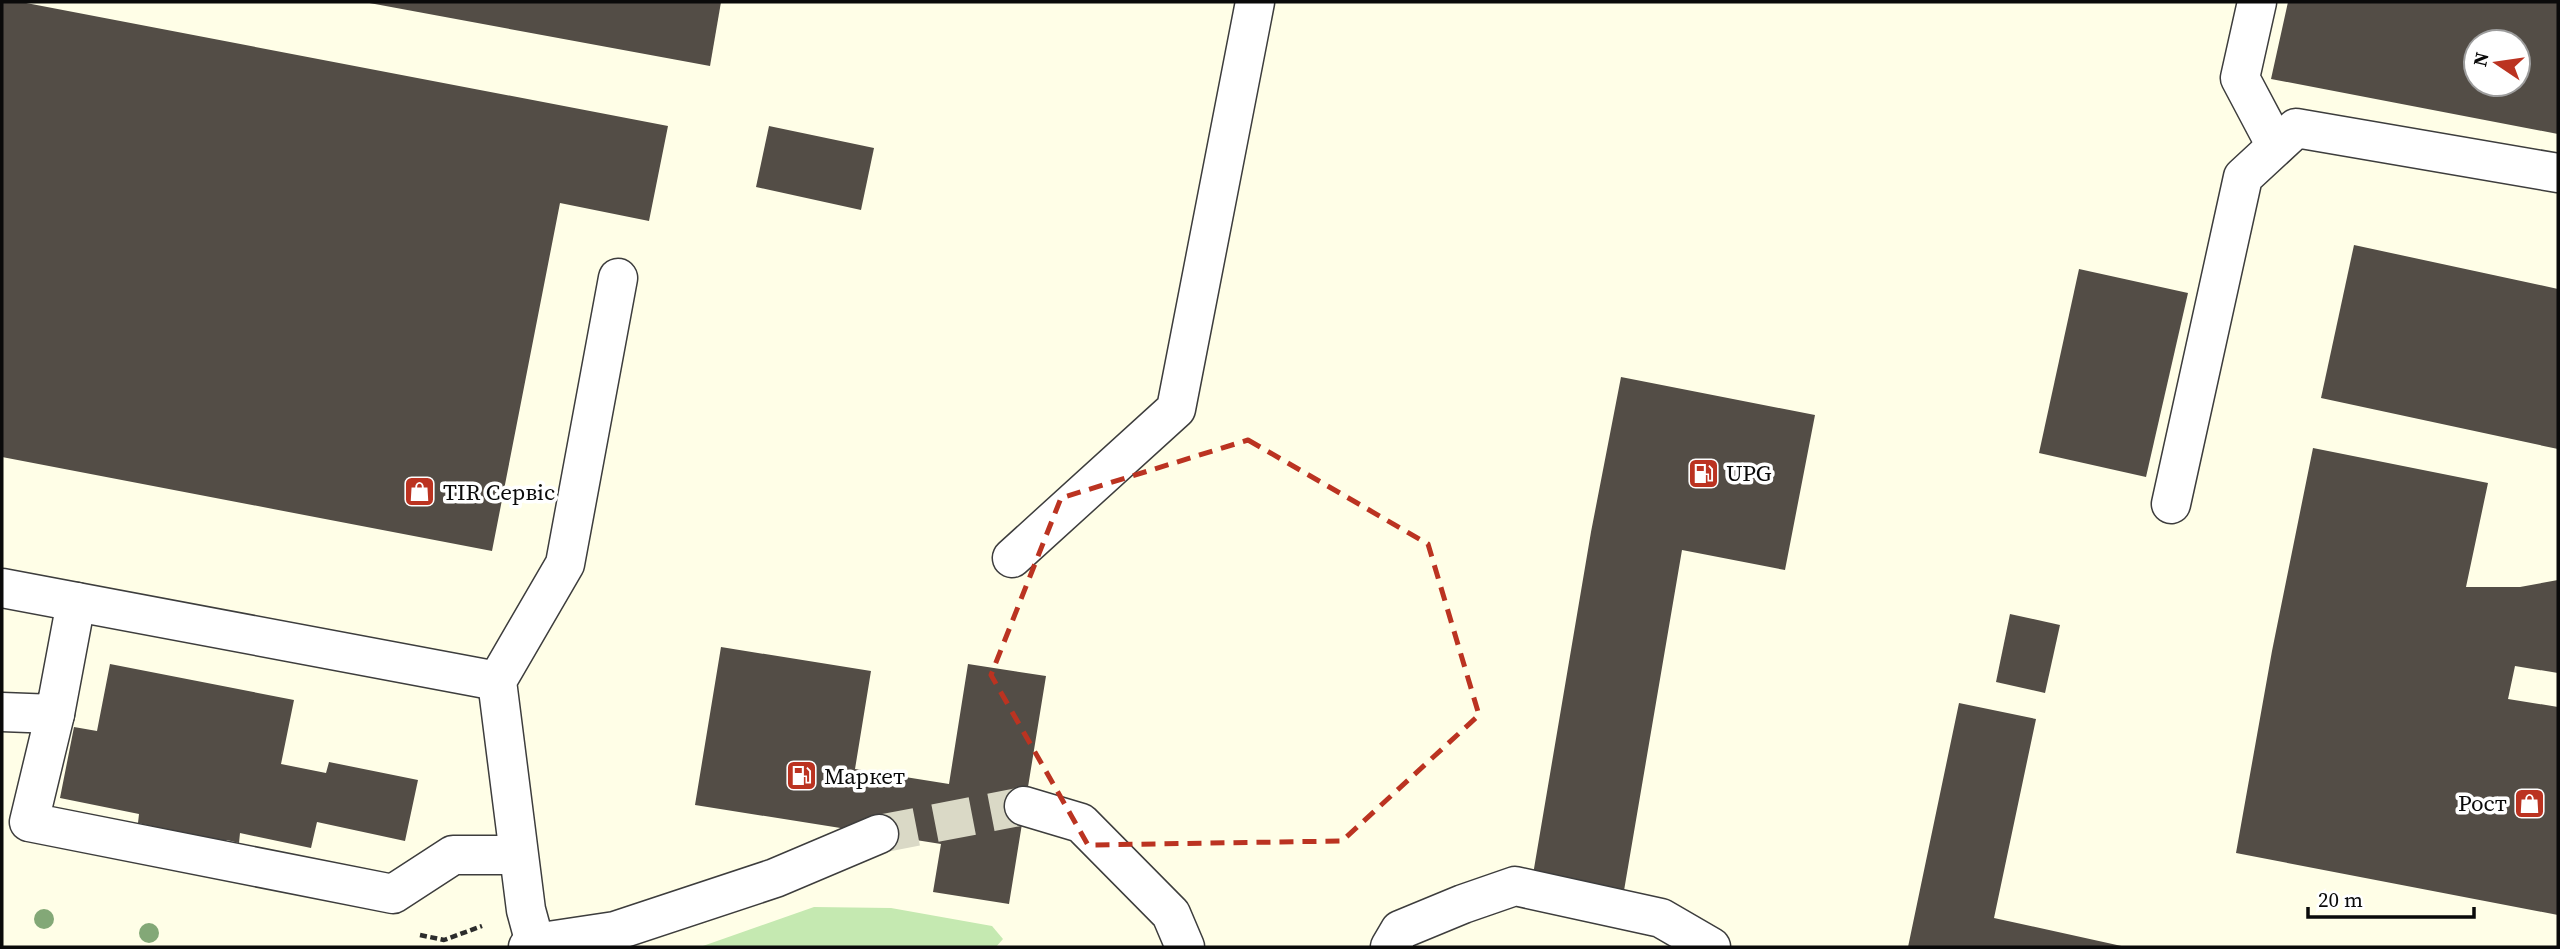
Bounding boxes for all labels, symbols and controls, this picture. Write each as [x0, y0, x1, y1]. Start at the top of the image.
north arrow [2462, 28, 2532, 98]
text: N [2466, 49, 2495, 69]
fuel station icon: UPG [1686, 456, 1720, 490]
place label: UPG [1726, 457, 1772, 489]
shop icon: TIR Сервіс [403, 475, 437, 509]
place label: TIR Сервіс [443, 476, 555, 508]
fuel station icon: Маркет [784, 759, 818, 793]
place label: Маркет [824, 760, 905, 792]
shop icon: Рост [2513, 786, 2547, 820]
place label: Рост [2458, 787, 2507, 819]
scale bar [2308, 876, 2474, 920]
text: 20 m [2318, 885, 2363, 914]

